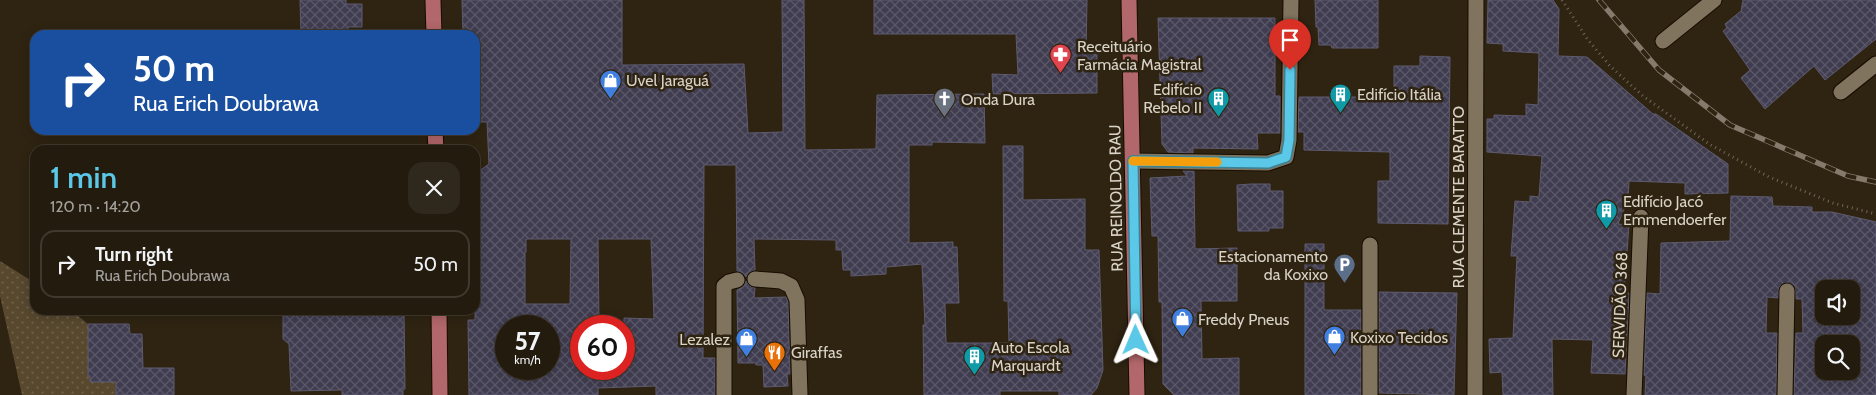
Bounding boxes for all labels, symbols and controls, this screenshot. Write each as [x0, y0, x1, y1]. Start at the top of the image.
pin [1269, 19, 1311, 70]
icon: arrive [1276, 26, 1304, 54]
place label: Receituário Farmácia Magistral [1077, 37, 1202, 74]
pharmacy icon: Receituário Farmácia Magistral [1049, 43, 1073, 74]
text: 50 m [133, 47, 215, 90]
icon: right [50, 50, 115, 115]
shop icon: Uvel Jaraguá [598, 68, 622, 99]
place label: Uvel Jaraguá [626, 71, 709, 90]
place label: Edifício Rebelo II [1143, 80, 1202, 117]
building icon: Edifício Itália [1329, 82, 1353, 113]
place label: Edifício Itália [1357, 85, 1442, 104]
building icon: Edifício Rebelo II [1206, 86, 1230, 117]
church icon: Onda Dura [933, 87, 957, 118]
text: Rua Erich Doubrawa [133, 90, 319, 117]
place label: Onda Dura [961, 90, 1035, 109]
street label: RUA CLEMENTE BARATTO [1449, 106, 1468, 288]
street label: RUA REINOLDO RAU [1105, 124, 1127, 272]
text: 1 min [50, 159, 117, 196]
button: close [408, 162, 460, 214]
place label: Edifício Jacó Emmendoerfer [1623, 192, 1727, 229]
text: 120 m · 14:20 [50, 197, 141, 216]
building icon: Edifício Jacó Emmendoerfer [1595, 198, 1619, 229]
text: Turn right [95, 243, 173, 266]
place label: Estacionamento da Koxixo [1218, 247, 1328, 284]
icon: right [52, 250, 80, 278]
street label: SERVIDÃO 368 [1609, 252, 1631, 358]
text: 50 m [414, 253, 458, 276]
parking icon: Estacionamento da Koxixo [1332, 253, 1356, 284]
text: Rua Erich Doubrawa [95, 266, 230, 285]
map controls [1815, 280, 1860, 380]
button: sound [1815, 280, 1860, 325]
shop icon: Freddy Pneus [1170, 307, 1194, 338]
place label: Freddy Pneus [1198, 310, 1290, 329]
position arrow [1109, 313, 1161, 365]
speed limit sign: 60 [570, 315, 635, 380]
shop icon: Koxixo Tecidos [1322, 325, 1346, 356]
text: 57 [514, 326, 541, 356]
shop icon: Lezalez [734, 327, 758, 358]
place label: Koxixo Tecidos [1350, 328, 1448, 347]
place label: Lezalez [679, 330, 730, 349]
button: search [1815, 335, 1860, 380]
place label: Auto Escola Marquardt [991, 338, 1070, 375]
restaurant icon: Giraffas [763, 340, 787, 371]
place label: Giraffas [791, 343, 843, 362]
building icon: Auto Escola Marquardt [963, 344, 987, 375]
text: km/h [514, 352, 541, 367]

